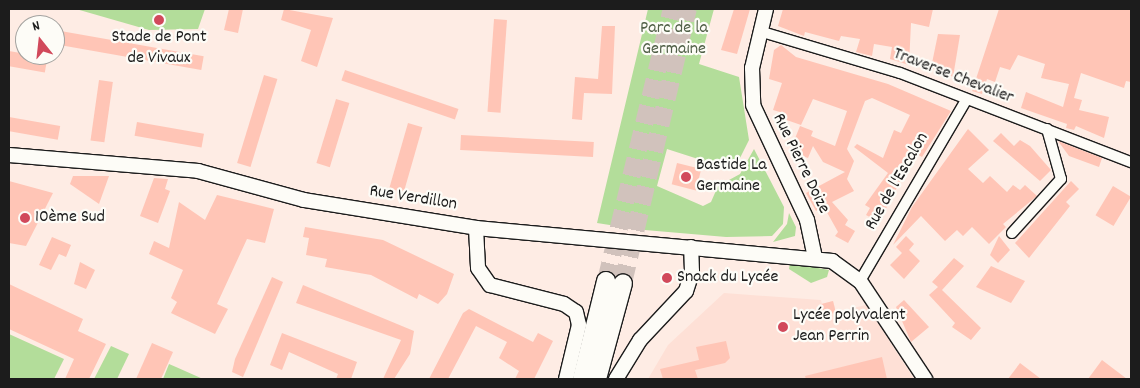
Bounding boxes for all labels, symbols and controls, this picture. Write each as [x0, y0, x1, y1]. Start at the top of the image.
marker: Stade de Pont de Vivaux [153, 14, 165, 26]
north arrow [15, 15, 65, 65]
text: N [30, 16, 42, 37]
park label: Parc de la Germaine [640, 19, 708, 62]
place label: Stade de Pont de Vivaux [111, 28, 207, 70]
street label: Traverse Chevalier [890, 44, 1016, 110]
street label: Rue Pierre Doize [766, 110, 834, 218]
street label: Rue de l'Escalon [861, 129, 935, 235]
place label: Bastide La Germaine [696, 156, 767, 198]
marker: Bastide La Germaine [680, 171, 692, 183]
street label: Rue Verdillon [368, 181, 458, 217]
place label: 10ème Sud [35, 207, 105, 229]
marker: 10ème Sud [19, 212, 31, 224]
place label: Snack du Lycée [677, 267, 778, 289]
marker: Snack du Lycée [661, 272, 673, 284]
place label: Lycée polyvalent Jean Perrin [793, 306, 906, 348]
marker: Lycée polyvalent Jean Perrin [777, 321, 789, 333]

